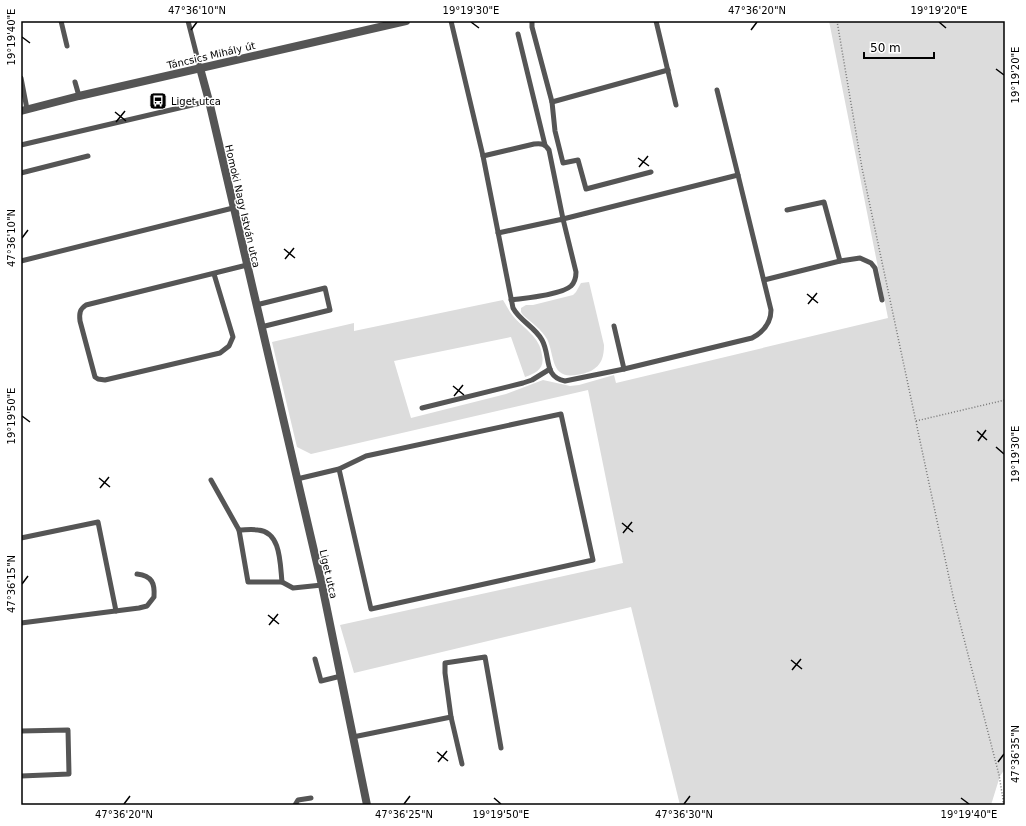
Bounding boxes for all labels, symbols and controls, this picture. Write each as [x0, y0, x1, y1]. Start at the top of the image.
text: 47°36'10"N [168, 5, 226, 16]
text: 19°19'30"E [443, 5, 499, 16]
text: 47°36'20"N [728, 5, 786, 16]
text: 19°19'20"E [911, 5, 967, 16]
text: 19°19'40"E [6, 9, 17, 65]
scale bar [864, 34, 934, 60]
street label: Táncsics Mihály út [165, 40, 256, 71]
text: 50 m [870, 41, 901, 55]
text: 19°19'20"E [1010, 47, 1021, 103]
bus stop icon: Liget utca [148, 91, 168, 111]
place label: Liget utca [171, 96, 221, 107]
street label: Homoki Nagy István utca [223, 144, 262, 269]
text: 47°36'10"N [6, 209, 17, 267]
text: 19°19'50"E [6, 388, 17, 444]
text: 19°19'30"E [1010, 426, 1021, 482]
street label: Liget utca [318, 549, 339, 600]
text: 47°36'15"N [6, 555, 17, 613]
text: 47°36'35"N [1010, 725, 1021, 783]
text: 47°36'20"N [95, 809, 153, 820]
text: 47°36'25"N [375, 809, 433, 820]
text: 19°19'50"E [473, 809, 529, 820]
text: 47°36'30"N [655, 809, 713, 820]
text: 19°19'40"E [941, 809, 997, 820]

